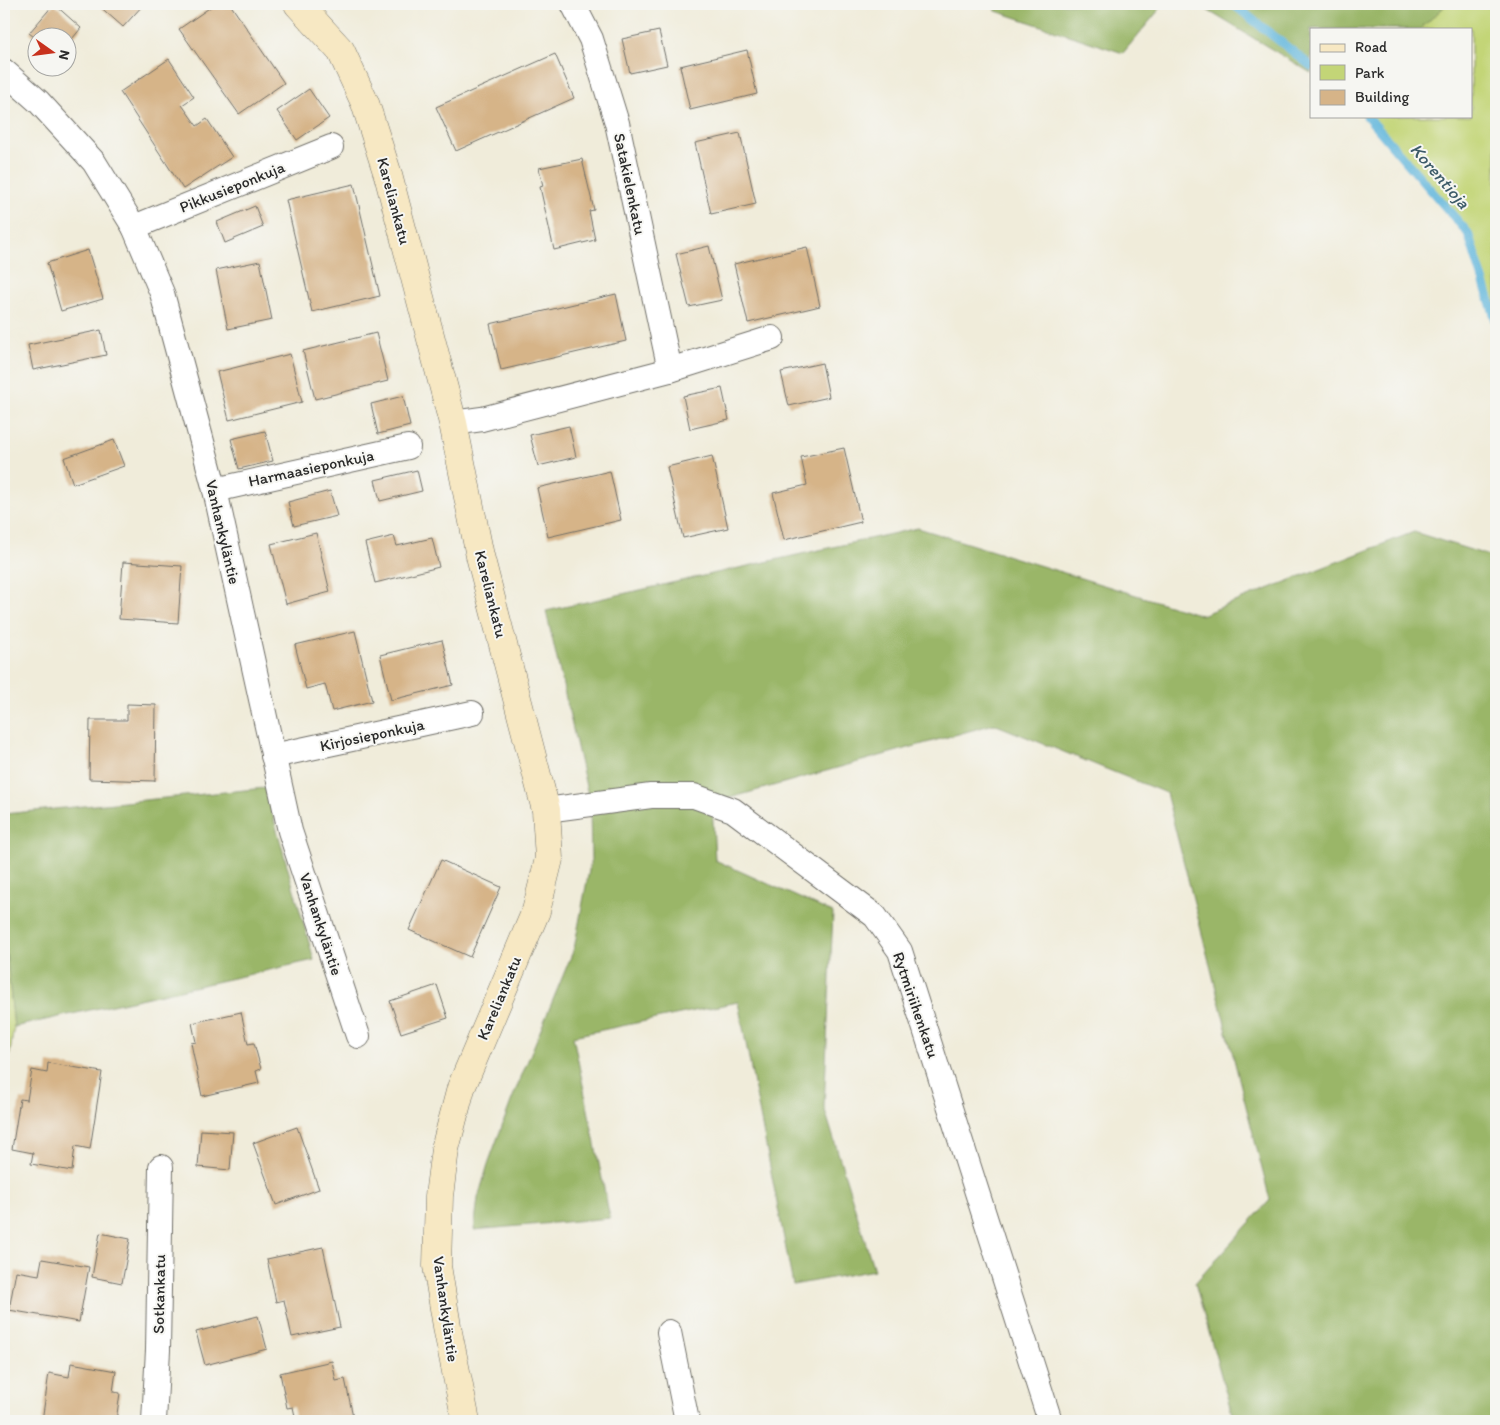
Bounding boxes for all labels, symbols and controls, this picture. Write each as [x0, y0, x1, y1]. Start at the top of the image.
north arrow [28, 28, 78, 78]
legend [1310, 28, 1472, 118]
text: Road [1355, 38, 1388, 56]
text: N [55, 48, 74, 62]
text: Park [1355, 64, 1385, 82]
text: Building [1355, 88, 1409, 106]
street label: Satakielenkatu [610, 131, 650, 237]
water label: Korentioja [1406, 139, 1475, 214]
street label: Kareliankatu [373, 155, 415, 247]
street label: Pikkusieponkuja [177, 157, 288, 217]
street label: Harmaasieponkuja [247, 445, 376, 491]
street label: Vanhankyläntie [202, 478, 244, 586]
street label: Kareliankatu [471, 548, 511, 640]
street label: Kirjosieponkuja [318, 715, 427, 755]
street label: Vanhankyläntie [295, 870, 347, 978]
street label: Rytmiriihenkatu [889, 949, 943, 1061]
street label: Kareliankatu [473, 953, 525, 1043]
street label: Sotkankatu [149, 1254, 169, 1334]
street label: Vanhankyläntie [429, 1255, 463, 1363]

